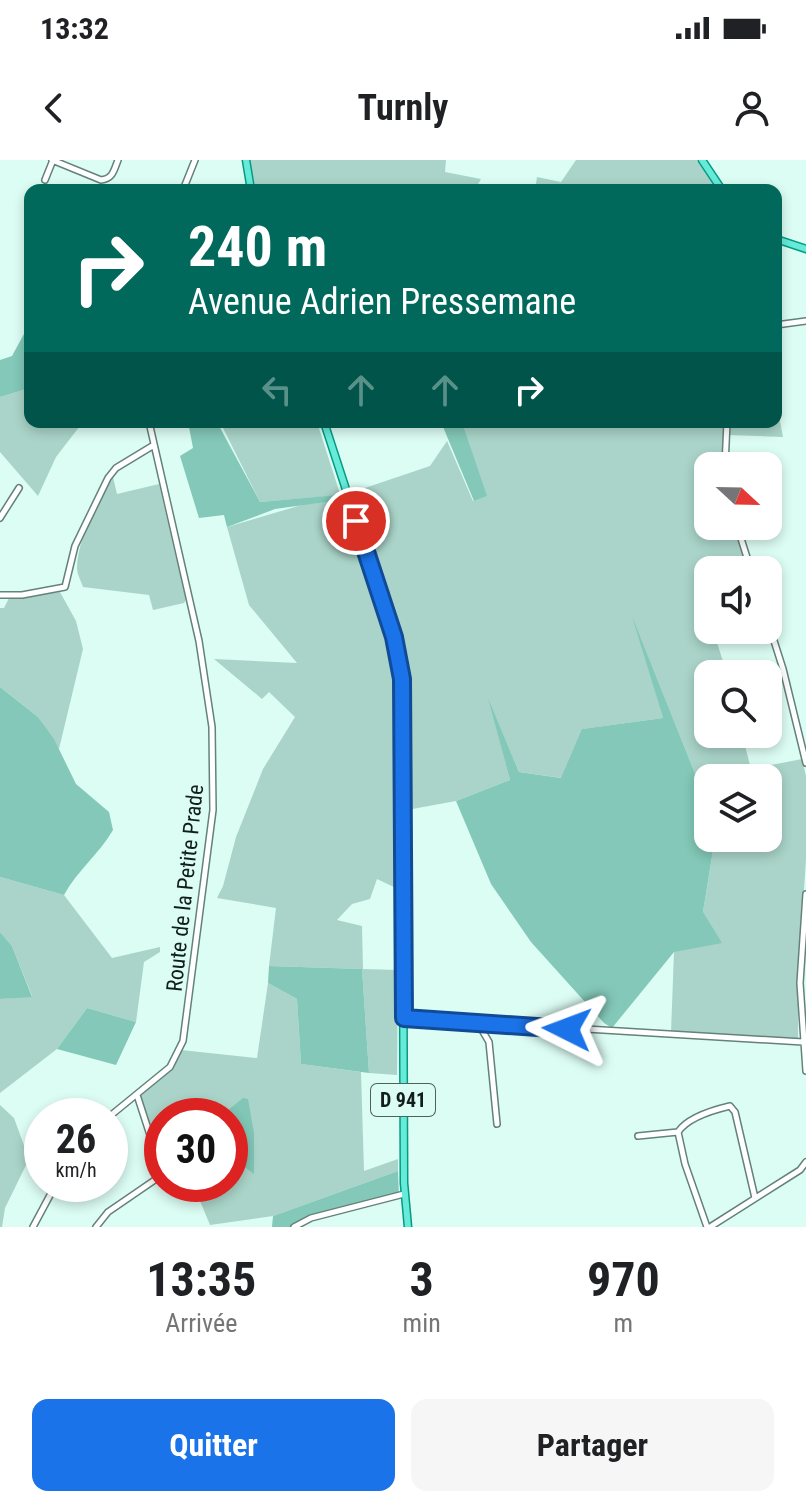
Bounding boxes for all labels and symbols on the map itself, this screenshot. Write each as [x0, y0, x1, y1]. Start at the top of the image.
north arrow [694, 452, 782, 540]
pin [322, 487, 390, 555]
street label: Route de la Petite Prade [162, 783, 208, 993]
position arrow [525, 987, 609, 1071]
road number: D 941 [371, 1084, 435, 1116]
speed limit sign: 30 [144, 1098, 248, 1202]

